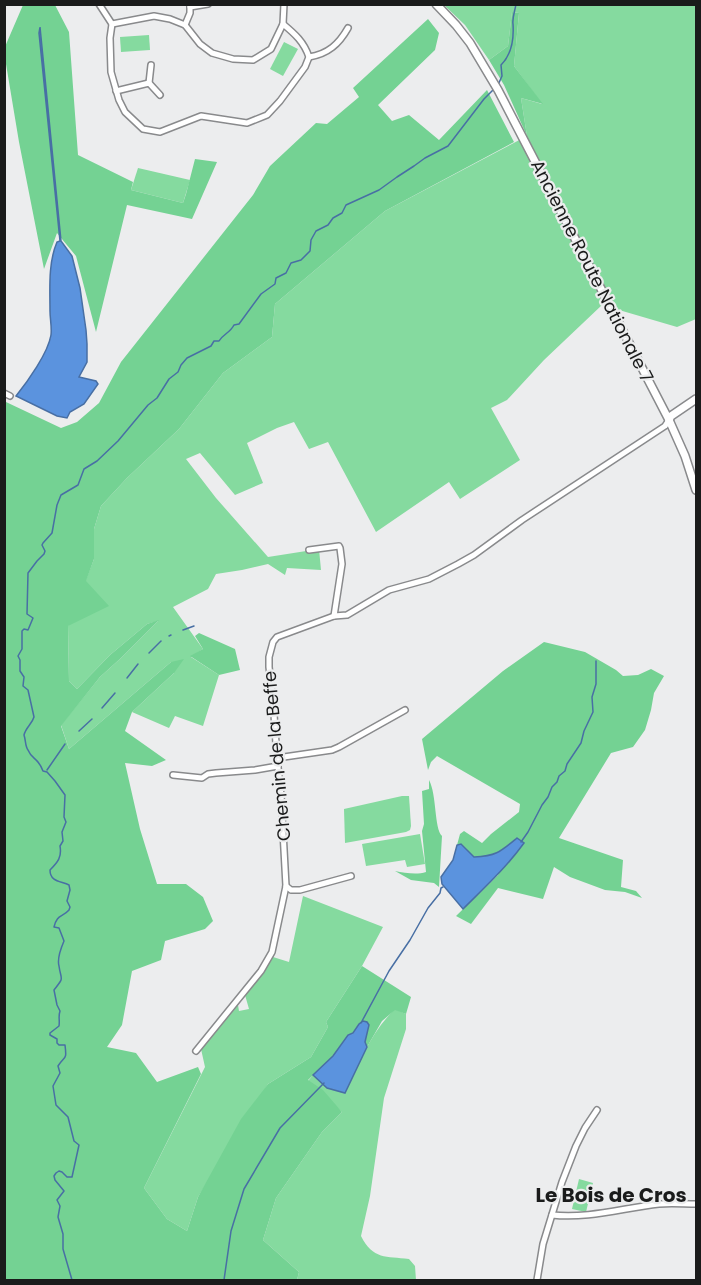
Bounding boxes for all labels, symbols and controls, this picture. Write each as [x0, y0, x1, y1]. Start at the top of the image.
street label: Ancienne Route Nationale 7 [525, 155, 660, 387]
street label: Chemin de la Beffe [257, 670, 296, 842]
district label: Le Bois de Cros [535, 1181, 687, 1209]

